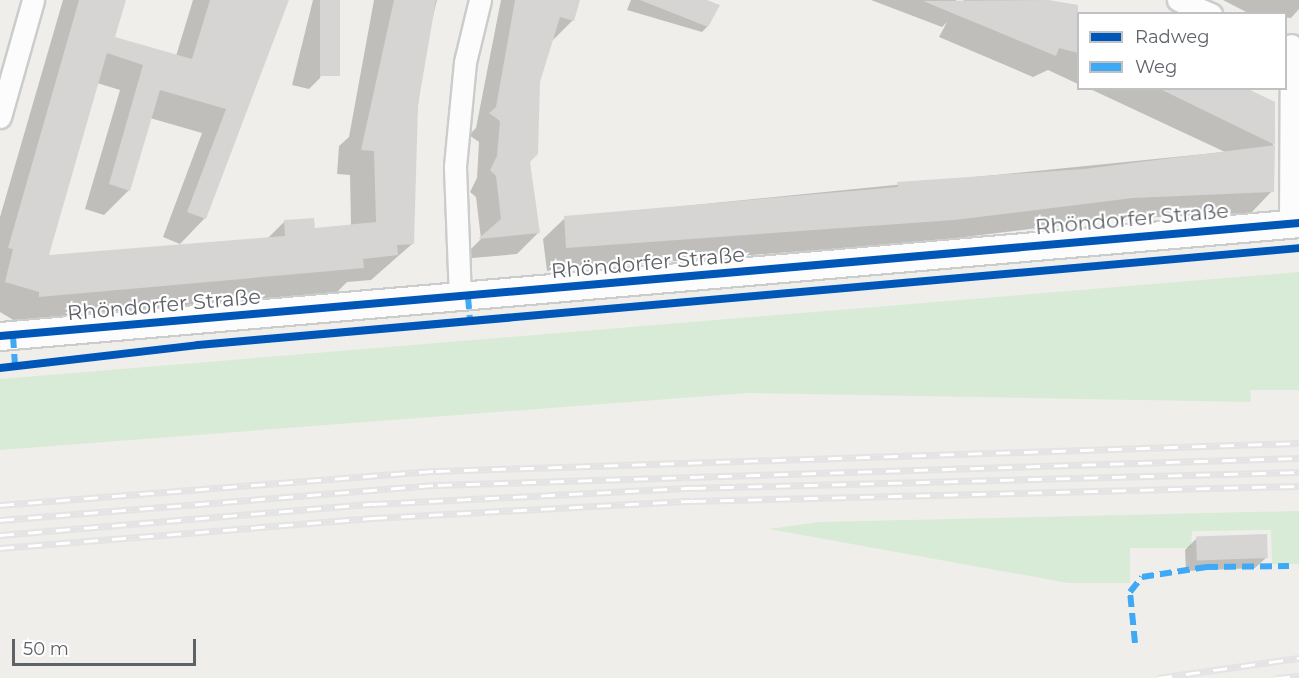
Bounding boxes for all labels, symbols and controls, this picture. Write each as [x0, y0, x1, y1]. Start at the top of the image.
legend [1077, 12, 1287, 90]
text: Radweg [1135, 26, 1210, 48]
text: Weg [1135, 56, 1177, 78]
street label: Rhöndorfer Straße [1034, 198, 1230, 240]
street label: Rhöndorfer Straße [550, 242, 746, 284]
street label: Rhöndorfer Straße [66, 284, 262, 326]
scale bar [15, 627, 200, 665]
text: 50 m [23, 638, 69, 660]

